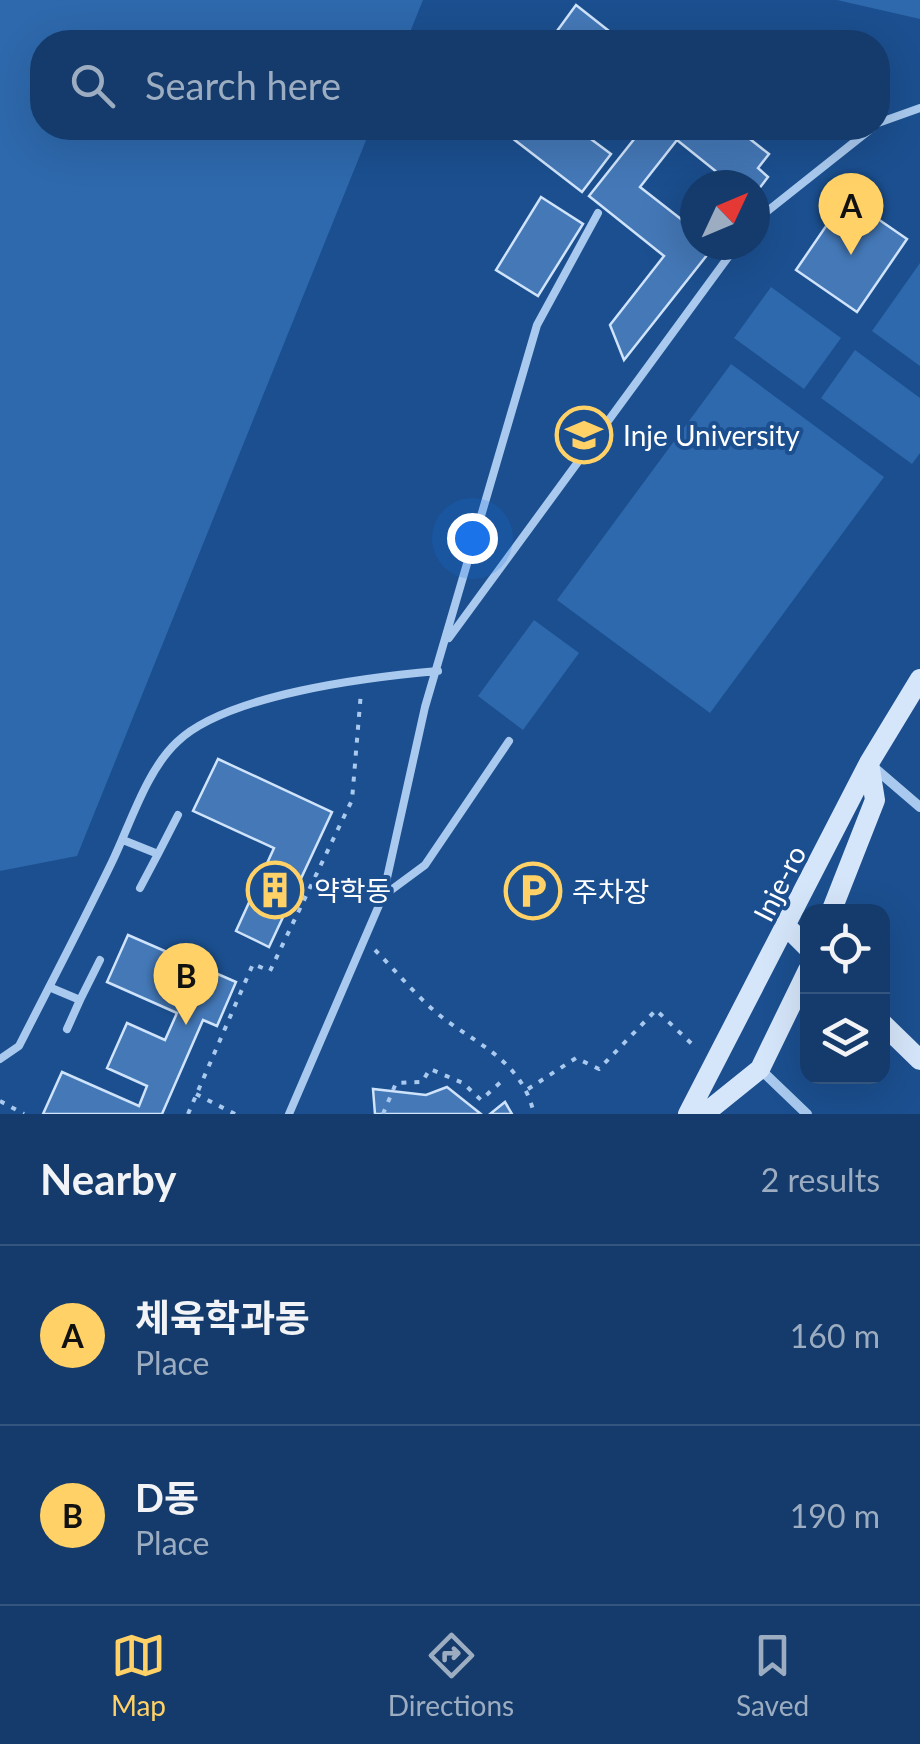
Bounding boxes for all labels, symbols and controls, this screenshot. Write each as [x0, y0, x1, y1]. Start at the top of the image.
search box [30, 30, 890, 140]
icon: search [65, 58, 120, 113]
text: Search here [145, 62, 341, 108]
north arrow [680, 170, 770, 260]
pin: A [818, 172, 884, 255]
school or university icon: Inje University [554, 405, 614, 465]
place label: Inje University [623, 418, 800, 452]
your location [447, 513, 498, 564]
street label: Inje-ro [746, 839, 812, 927]
building icon: 약학동 [245, 860, 305, 920]
parking icon: 주차장 [503, 861, 563, 921]
place label: 약학동 [314, 873, 391, 907]
place label: 주차장 [572, 874, 649, 908]
map controls [800, 904, 890, 1084]
button: locate [800, 904, 890, 994]
pin: B [154, 942, 218, 1025]
button: layers [800, 994, 890, 1084]
text: Nearby [40, 1154, 177, 1204]
text: 2 results [761, 1160, 880, 1199]
text: 체육학과동 [135, 1294, 310, 1340]
text: A [61, 1316, 84, 1355]
text: 160 m [790, 1316, 880, 1355]
text: Place [135, 1343, 209, 1382]
text: D동 [135, 1474, 199, 1520]
text: B [62, 1496, 83, 1535]
text: 190 m [790, 1496, 880, 1535]
text: Place [135, 1523, 209, 1562]
tab: Map [111, 1628, 166, 1722]
tab: Directions [388, 1628, 514, 1722]
tab: Saved [736, 1628, 809, 1722]

